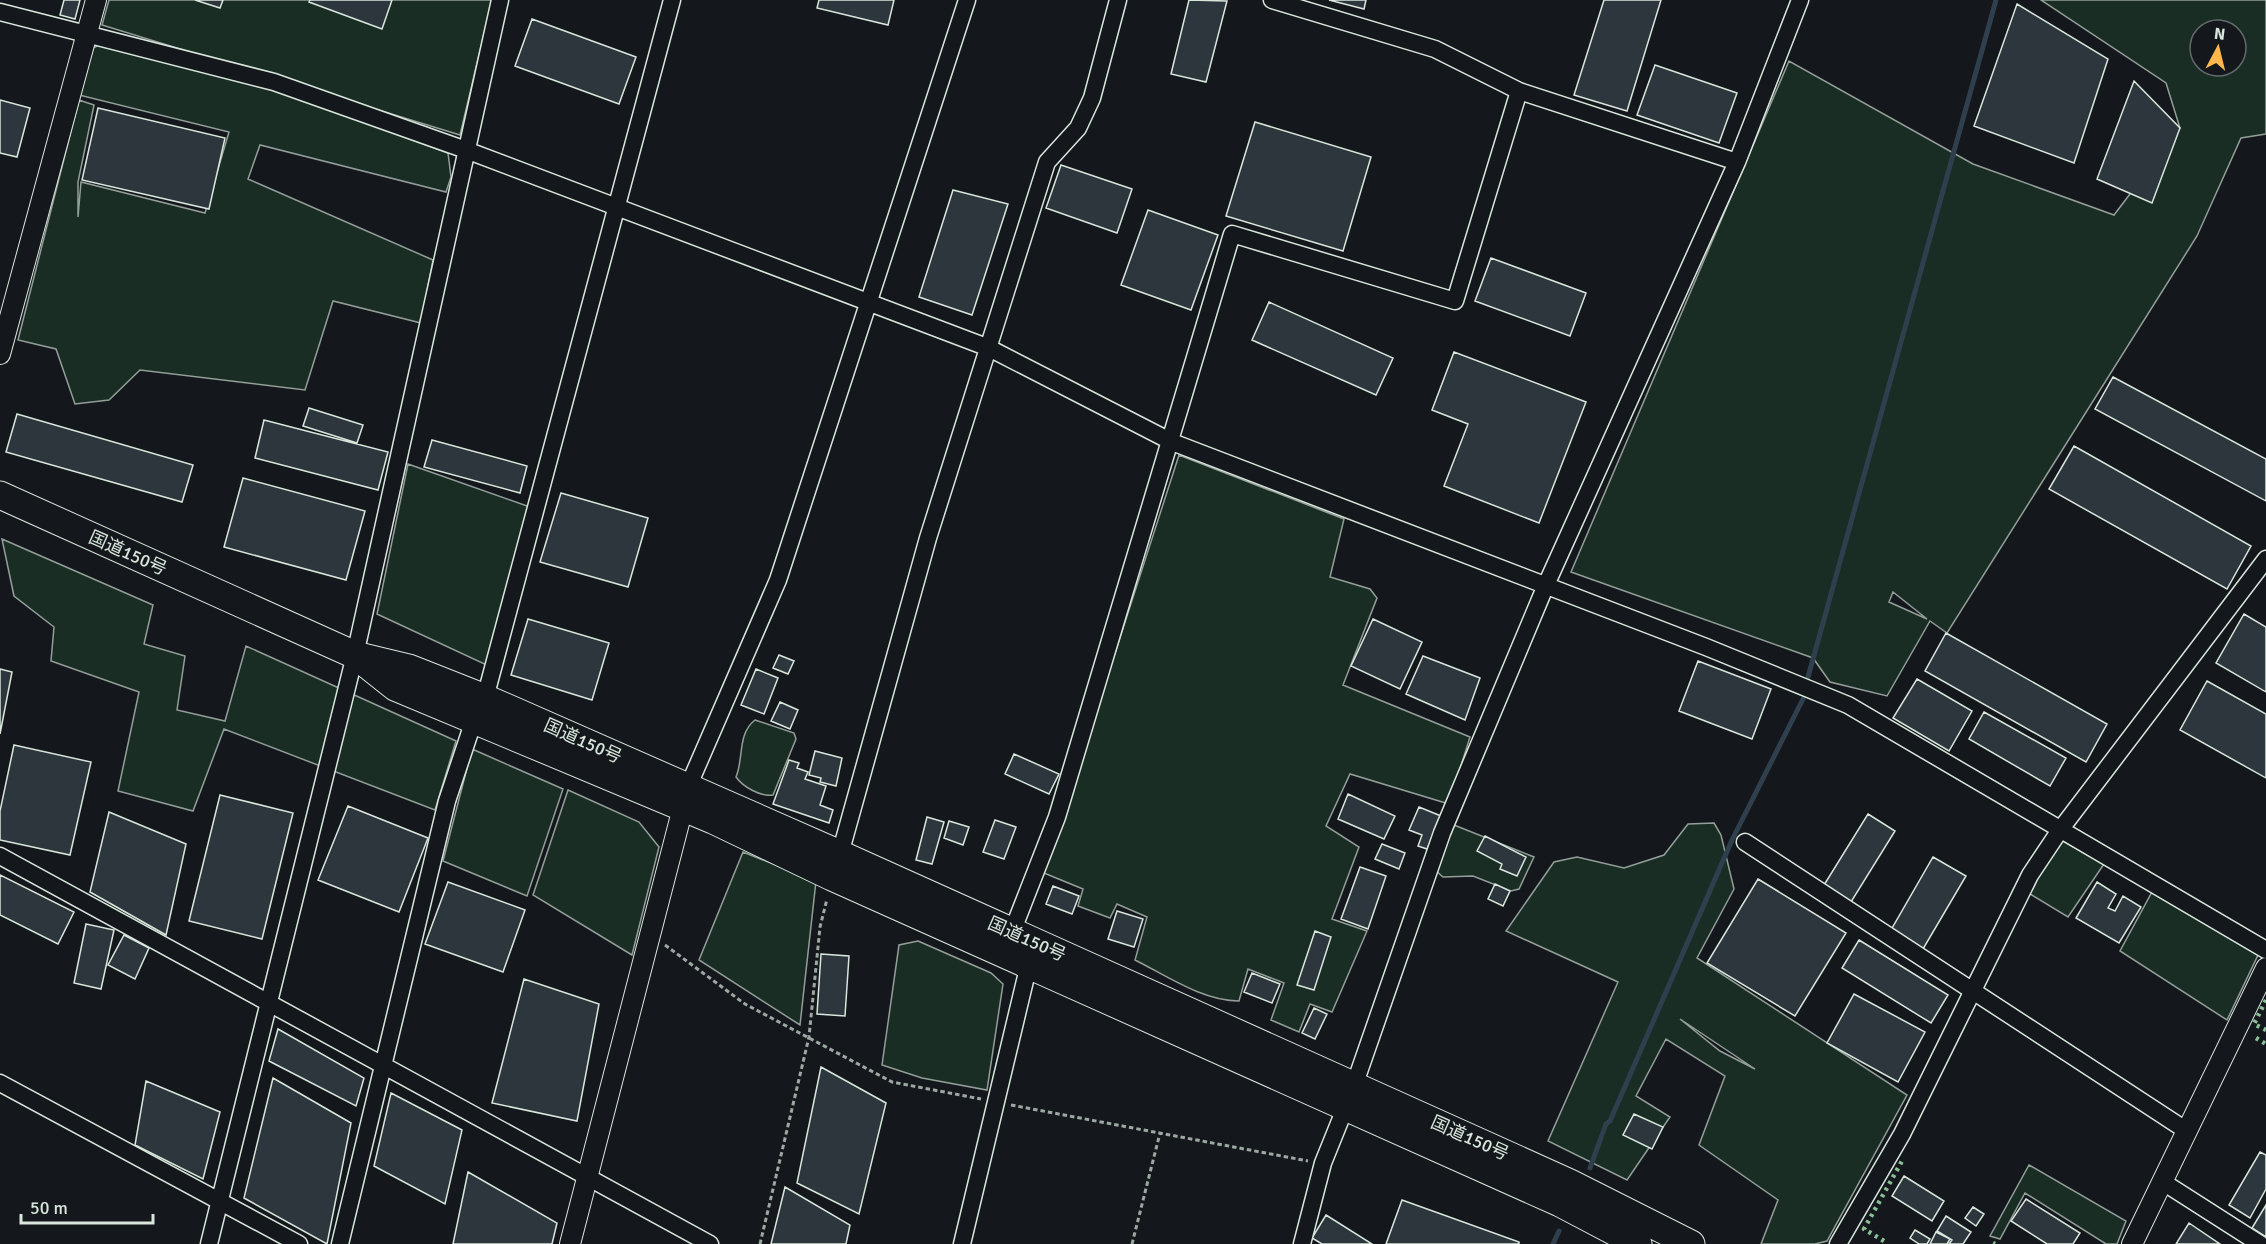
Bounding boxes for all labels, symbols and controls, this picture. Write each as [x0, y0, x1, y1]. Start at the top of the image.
north arrow [2188, 18, 2248, 78]
text: N [2213, 24, 2226, 45]
street label: 国道150号 [86, 526, 170, 580]
street label: 国道150号 [541, 714, 625, 768]
street label: 国道150号 [985, 912, 1069, 966]
street label: 国道150号 [1428, 1111, 1512, 1165]
scale bar [21, 1187, 153, 1225]
text: 50 m [30, 1197, 68, 1219]

